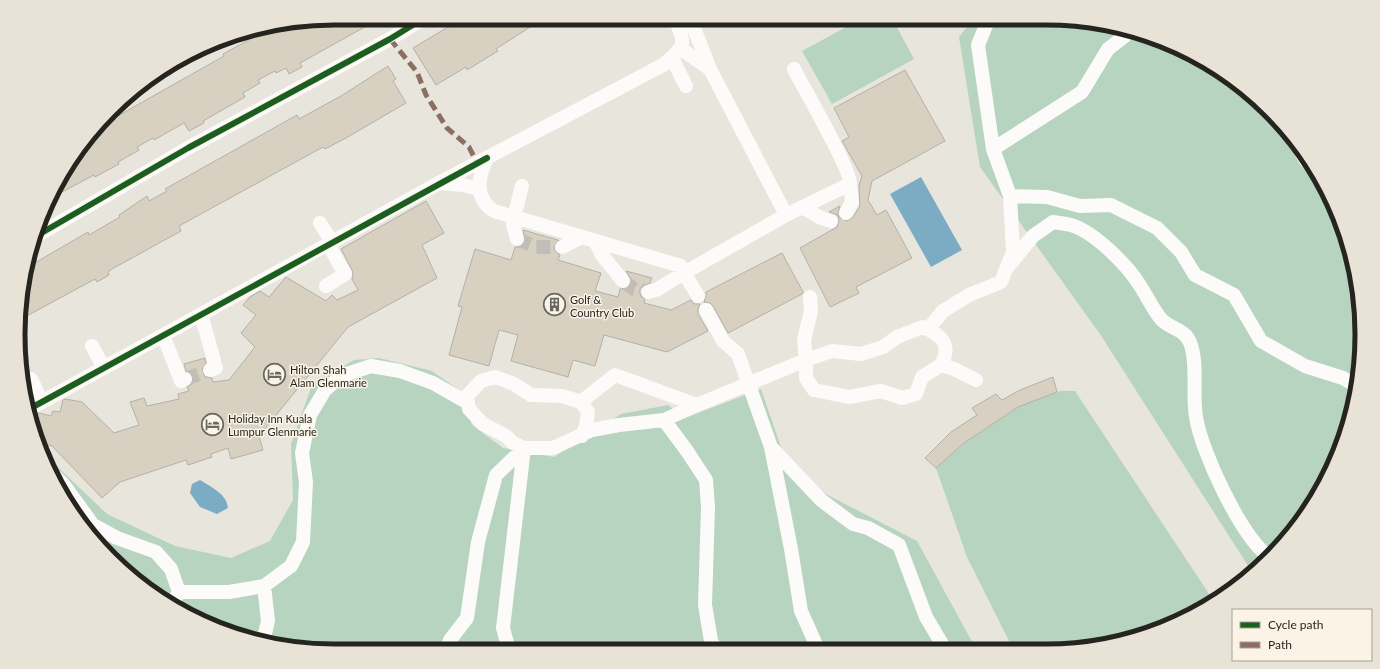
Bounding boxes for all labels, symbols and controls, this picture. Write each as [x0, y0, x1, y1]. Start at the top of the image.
building icon: Golf & Country Club [542, 292, 568, 318]
place label: Golf & Country Club [570, 293, 634, 319]
hotel icon: Hilton Shah Alam Glenmarie [261, 362, 287, 388]
place label: Hilton Shah Alam Glenmarie [290, 363, 367, 389]
hotel icon: Holiday Inn Kuala Lumpur Glenmarie [199, 411, 225, 437]
place label: Holiday Inn Kuala Lumpur Glenmarie [228, 412, 317, 438]
legend [1232, 609, 1372, 661]
text: Cycle path [1268, 617, 1323, 632]
text: Path [1268, 637, 1292, 652]

